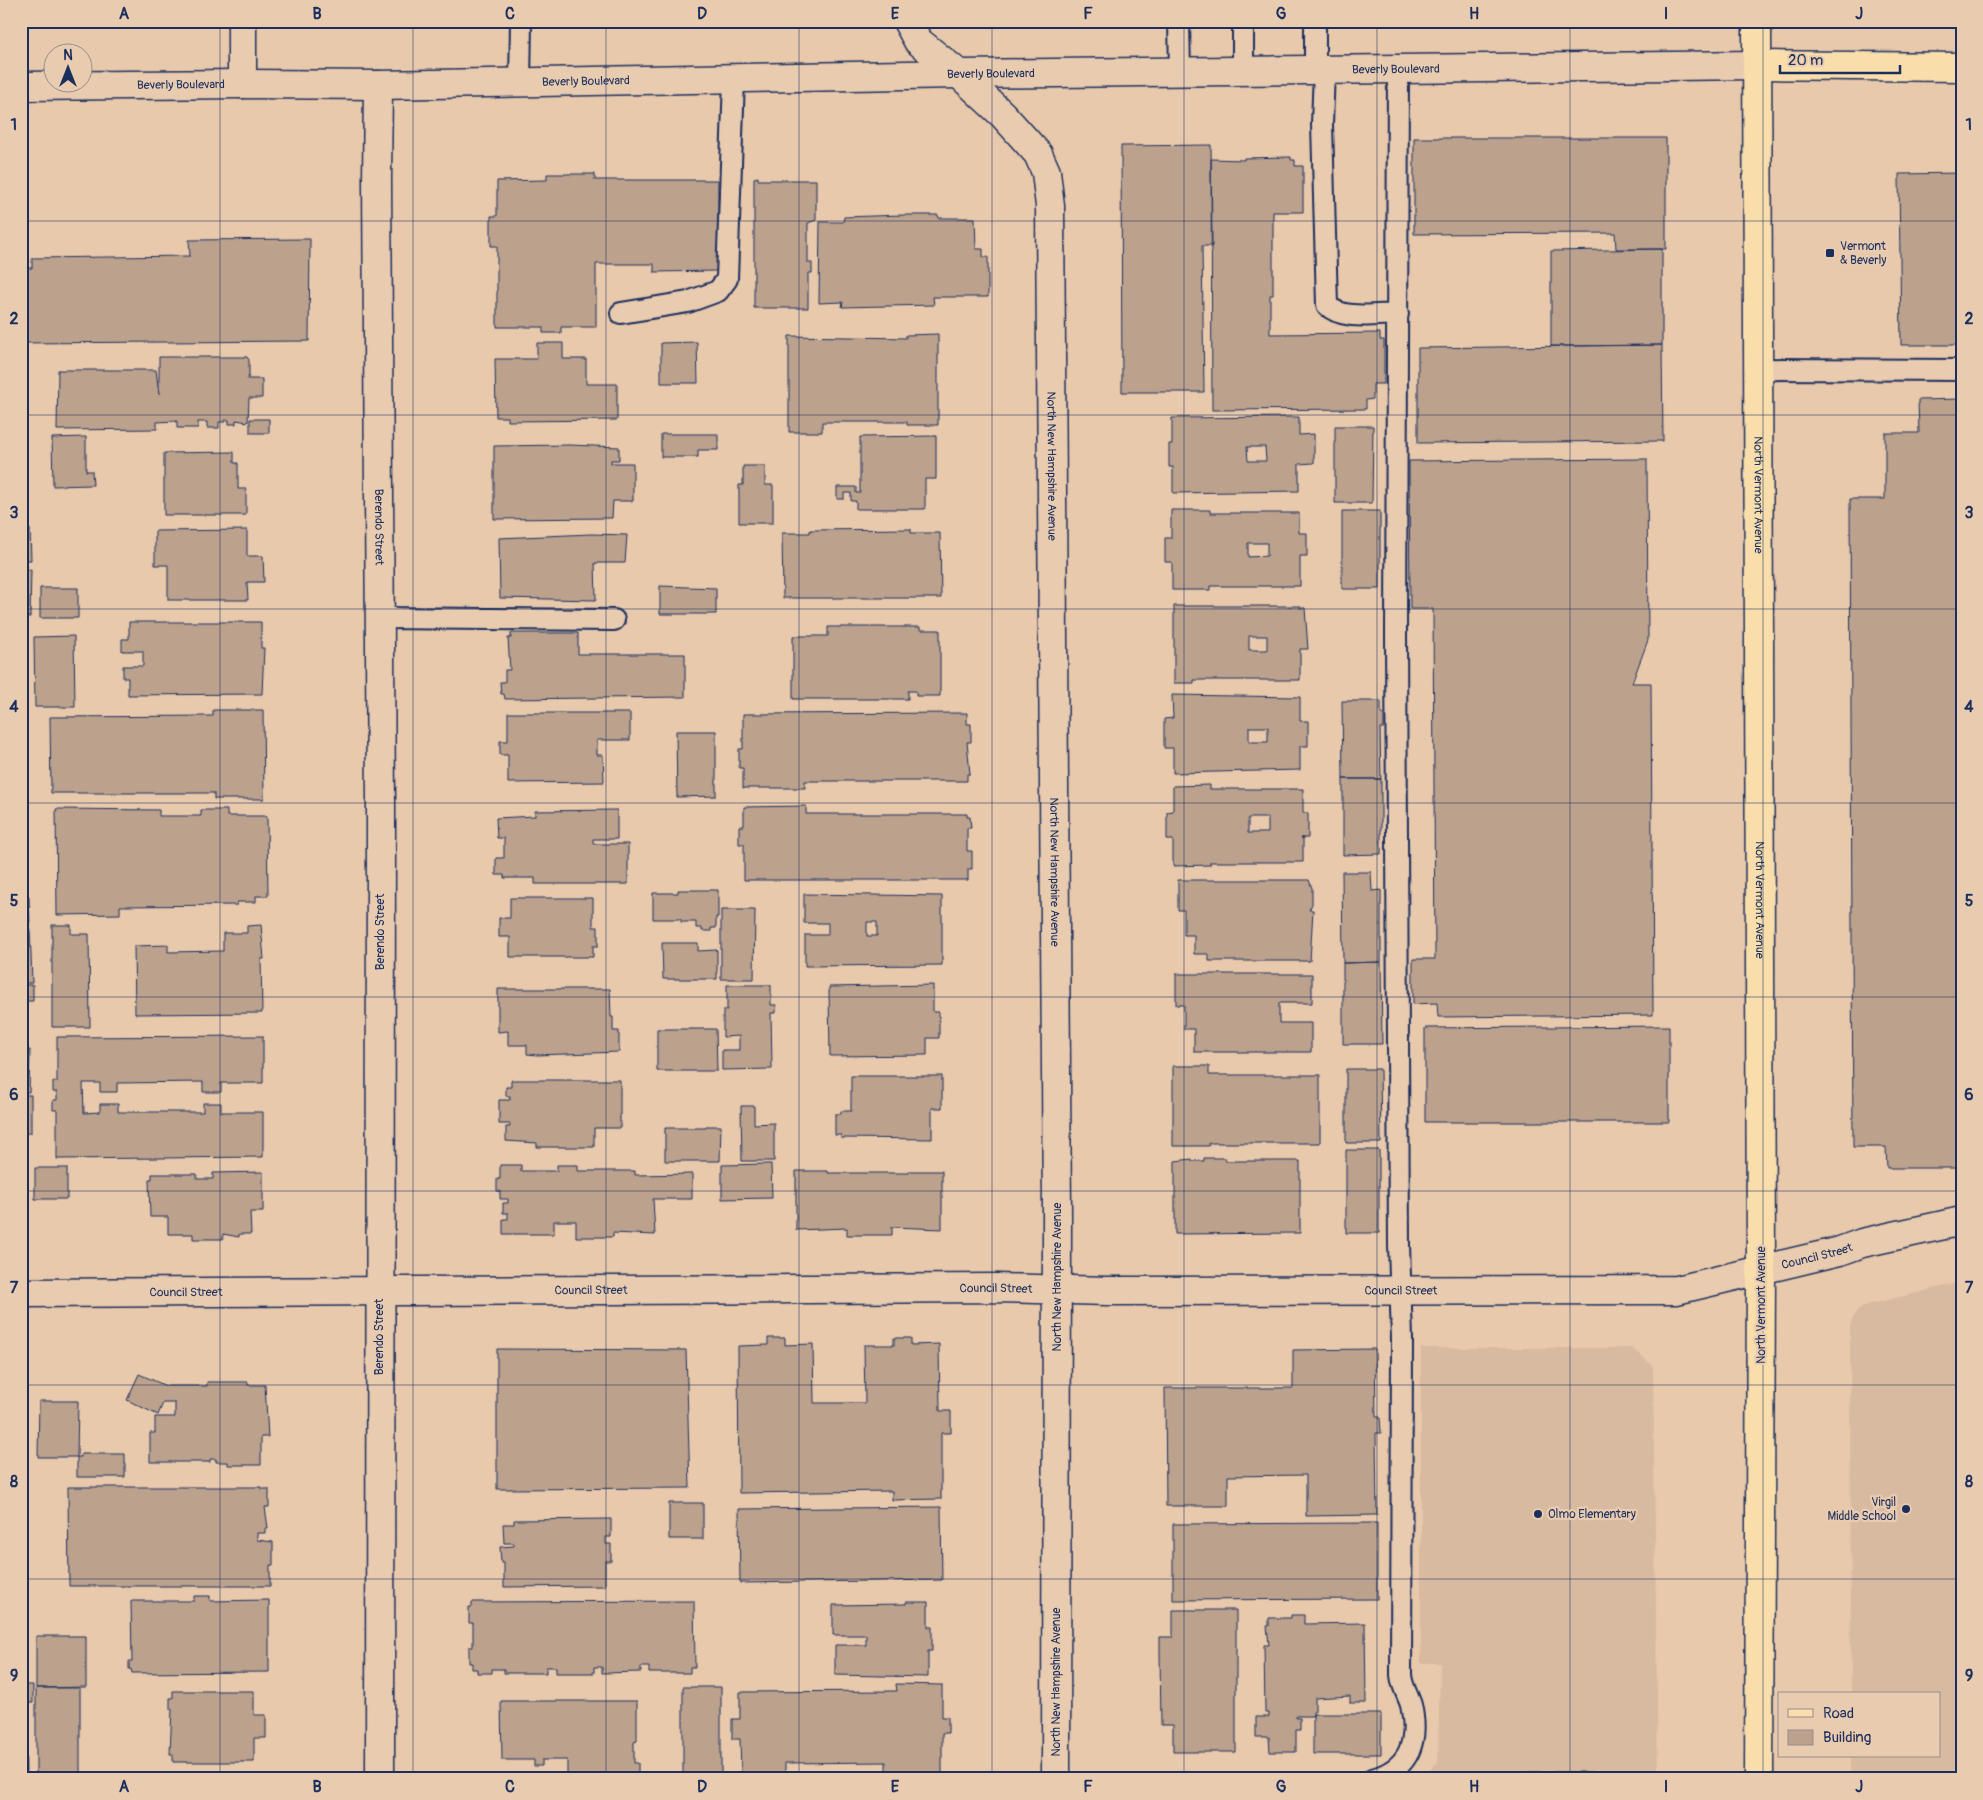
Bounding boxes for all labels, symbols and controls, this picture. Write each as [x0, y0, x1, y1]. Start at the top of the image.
text: A [119, 4, 130, 24]
text: B [312, 4, 322, 24]
text: C [505, 4, 515, 24]
text: D [697, 4, 707, 24]
text: E [891, 4, 900, 24]
text: F [1083, 4, 1093, 24]
text: G [1276, 4, 1287, 24]
text: H [1469, 4, 1479, 24]
text: I [1664, 4, 1668, 24]
text: J [1855, 4, 1863, 24]
north arrow [42, 42, 92, 92]
scale bar [1780, 42, 1900, 74]
text: N [63, 47, 73, 64]
text: 20 m [1788, 51, 1823, 70]
street label: Beverly Boulevard [1352, 61, 1440, 77]
street label: Beverly Boulevard [947, 66, 1035, 82]
street label: Beverly Boulevard [542, 73, 630, 89]
street label: Beverly Boulevard [137, 77, 225, 92]
text: 1 [11, 115, 17, 135]
text: 1 [1966, 115, 1972, 135]
place label: Vermont & Beverly [1840, 239, 1886, 268]
marker: Vermont & Beverly [1824, 247, 1836, 259]
text: 2 [10, 309, 19, 329]
text: 2 [1965, 309, 1974, 329]
street label: North New Hampshire Avenue [1044, 391, 1060, 541]
street label: North Vermont Avenue [1751, 436, 1766, 554]
street label: Berendo Street [371, 489, 387, 565]
text: 3 [10, 503, 19, 523]
text: 3 [1965, 503, 1974, 523]
text: 4 [9, 697, 19, 717]
text: 4 [1964, 697, 1974, 717]
street label: North New Hampshire Avenue [1047, 797, 1063, 947]
street label: North Vermont Avenue [1752, 841, 1768, 959]
text: 5 [10, 891, 19, 911]
text: 5 [1965, 891, 1974, 911]
street label: Berendo Street [373, 894, 388, 970]
text: 6 [9, 1085, 19, 1105]
text: 6 [1964, 1085, 1974, 1105]
street label: North New Hampshire Avenue [1050, 1203, 1065, 1351]
street label: Council Street [1780, 1240, 1855, 1272]
street label: North Vermont Avenue [1754, 1246, 1769, 1364]
text: 7 [10, 1278, 19, 1298]
text: 7 [1965, 1278, 1974, 1298]
street label: Council Street [959, 1280, 1033, 1296]
street label: Council Street [554, 1282, 628, 1298]
street label: Council Street [1364, 1283, 1438, 1298]
street label: Council Street [149, 1284, 223, 1300]
street label: Berendo Street [372, 1299, 387, 1375]
text: 8 [10, 1472, 18, 1492]
text: 8 [1965, 1472, 1973, 1492]
place label: Virgil Middle School [1828, 1495, 1896, 1524]
marker: Virgil Middle School [1900, 1503, 1912, 1515]
place label: Olmo Elementary [1548, 1507, 1636, 1522]
marker: Olmo Elementary [1532, 1508, 1544, 1520]
street label: North New Hampshire Avenue [1049, 1608, 1064, 1756]
text: 9 [10, 1666, 18, 1686]
text: 9 [1965, 1666, 1973, 1686]
legend [1778, 1692, 1940, 1758]
text: Road [1823, 1704, 1854, 1723]
text: Building [1823, 1728, 1871, 1747]
text: A [119, 1777, 130, 1797]
text: B [312, 1777, 322, 1797]
text: C [505, 1777, 515, 1797]
text: D [697, 1777, 707, 1797]
text: E [891, 1777, 900, 1797]
text: F [1083, 1777, 1093, 1797]
text: G [1276, 1777, 1287, 1797]
text: H [1469, 1777, 1479, 1797]
text: I [1664, 1777, 1668, 1797]
text: J [1855, 1777, 1863, 1797]

